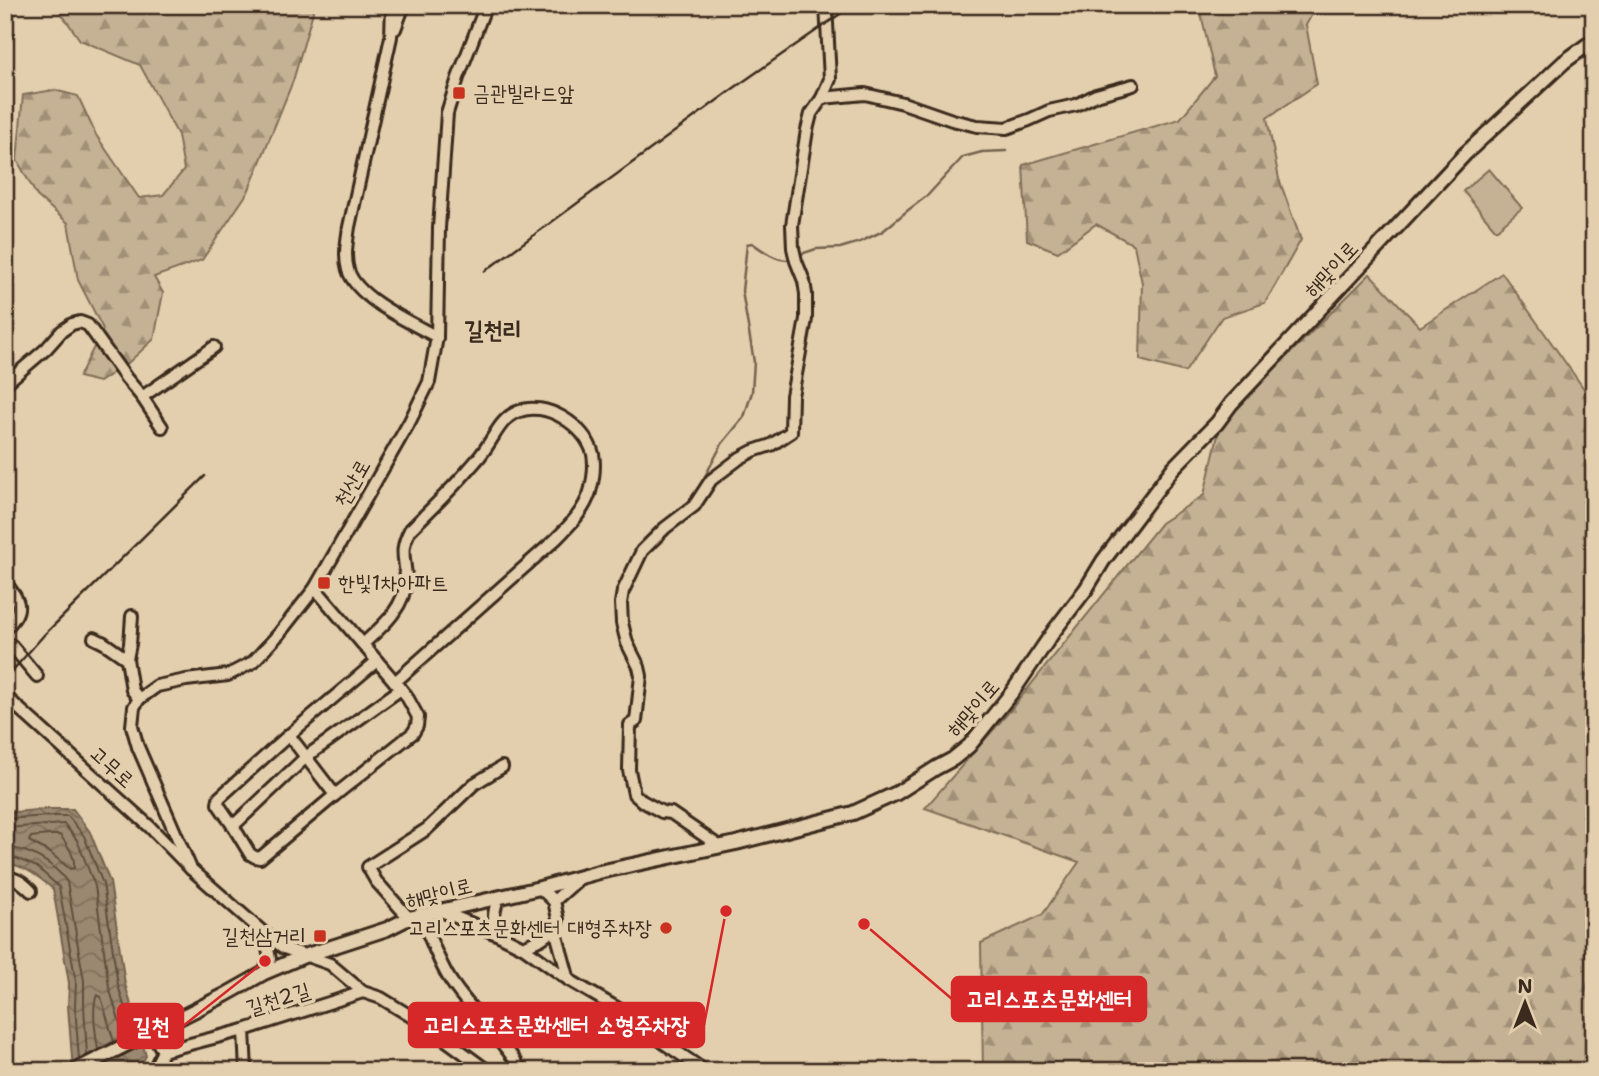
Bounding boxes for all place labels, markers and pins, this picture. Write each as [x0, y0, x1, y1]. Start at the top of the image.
place label: 금관빌라드앞 [473, 79, 574, 107]
marker: 금관빌라드앞 [451, 85, 467, 101]
place label: 한빛1차아파트 [338, 569, 448, 597]
marker: 한빛1차아파트 [316, 575, 332, 591]
place label: 고리스포츠문화센터 대형주차장 [408, 914, 652, 942]
marker: 고리스포츠문화센터 대형주차장 [658, 920, 674, 936]
place label: 길천삼거리 [222, 922, 306, 950]
marker: 길천삼거리 [312, 928, 328, 944]
callout: 고리스포츠문화센터 [952, 977, 1146, 1021]
callout: 고리스포츠문화센터 소형주차장 [409, 1003, 704, 1047]
callout: 길천 [118, 1004, 183, 1048]

